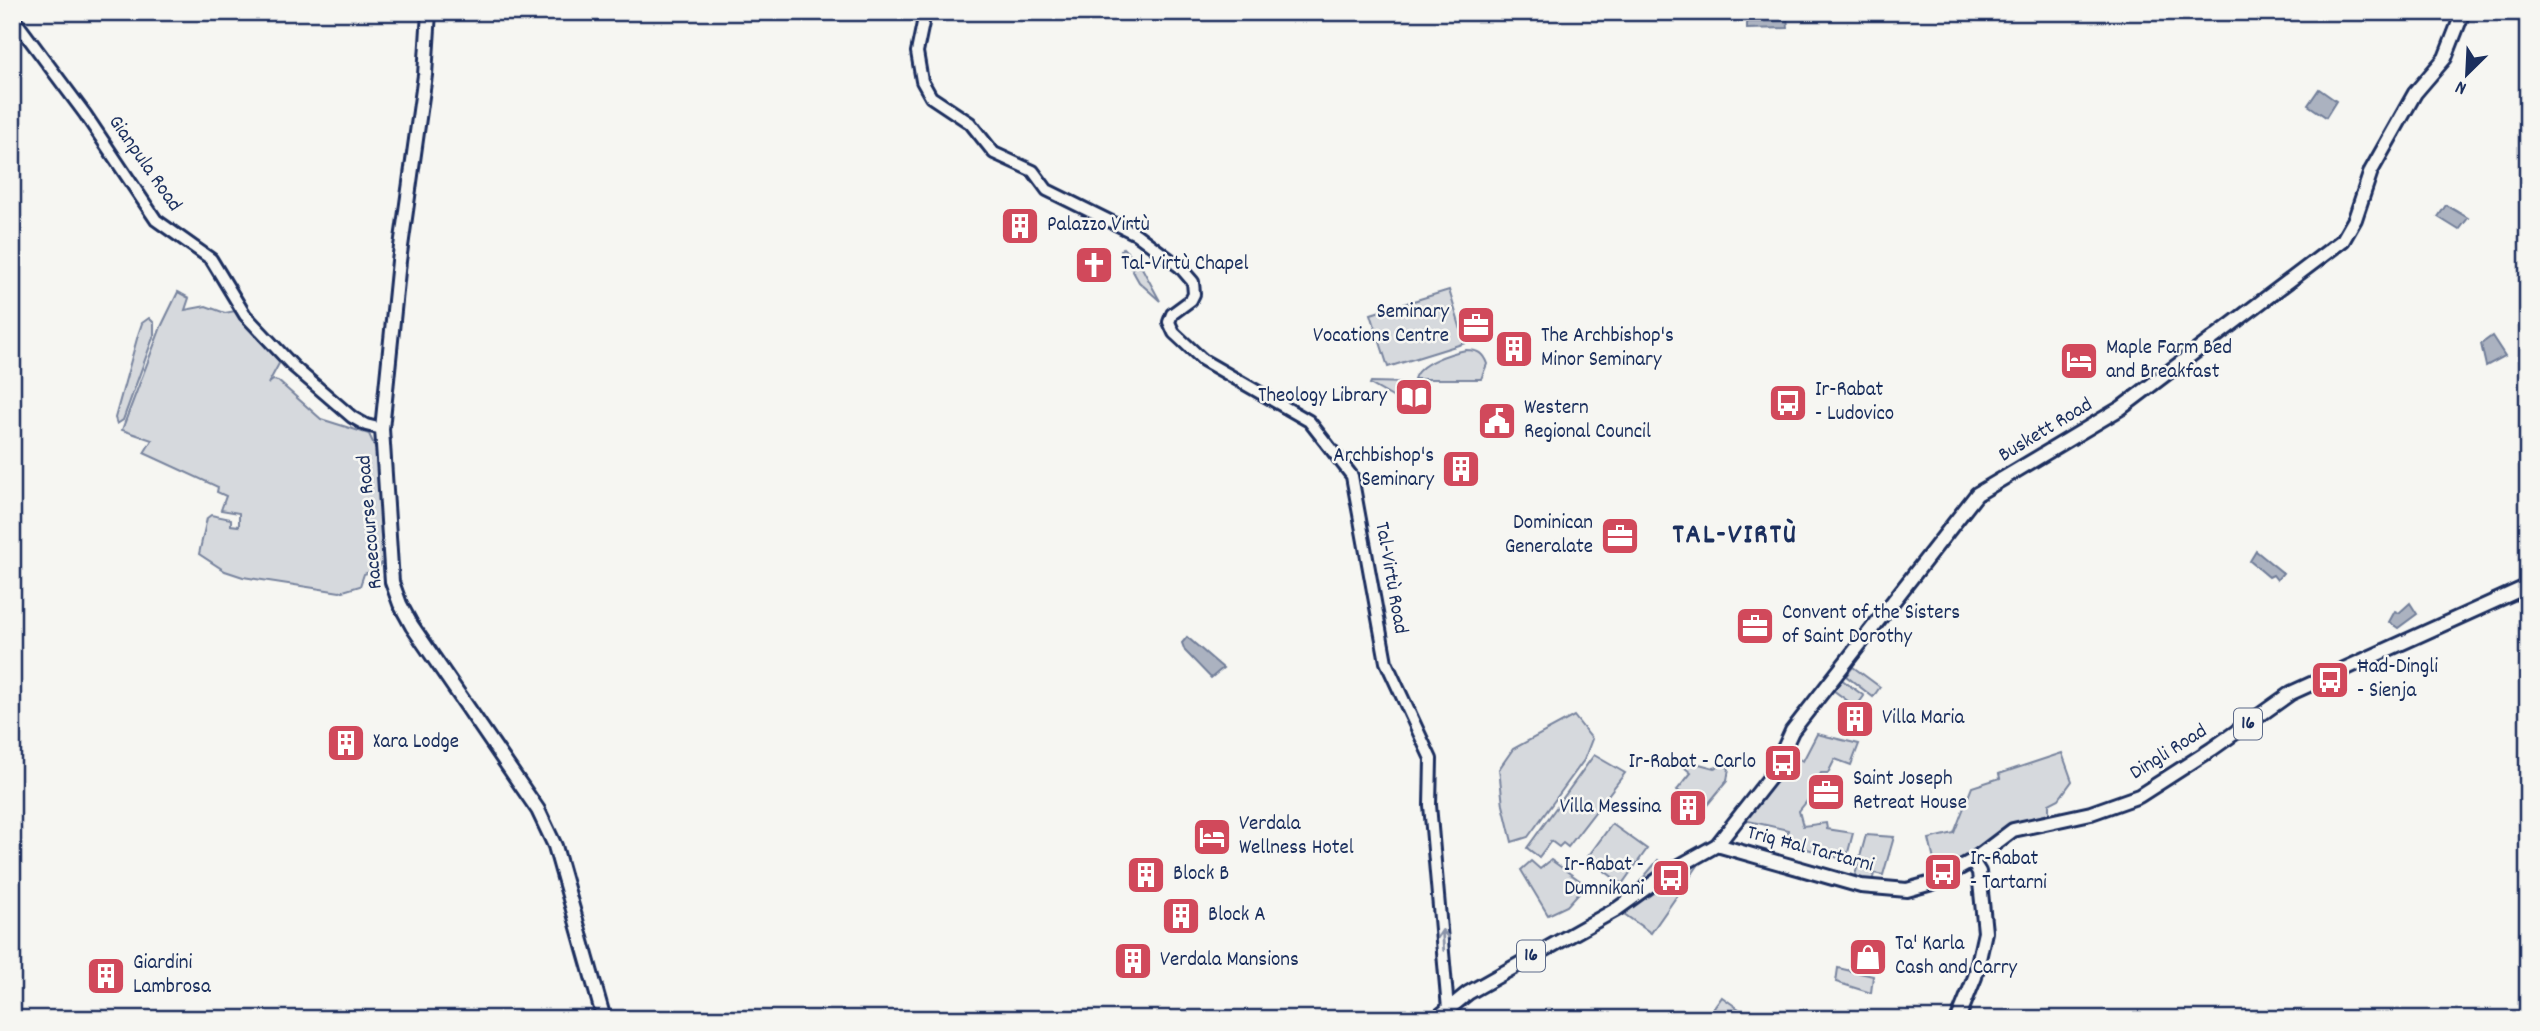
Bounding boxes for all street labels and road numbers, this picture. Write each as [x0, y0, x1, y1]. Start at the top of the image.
street label: Gianpula Road [100, 110, 188, 218]
street label: Buskett Road [1993, 391, 2099, 471]
street label: Racecourse Road [350, 454, 392, 590]
street label: Tal-Virtù Road [1365, 520, 1415, 636]
road number: 16 [2234, 708, 2262, 740]
street label: Dingli Road [2124, 717, 2214, 789]
street label: Triq Ħal Tartarni [1743, 819, 1877, 881]
road number: 16 [1517, 940, 1545, 972]

